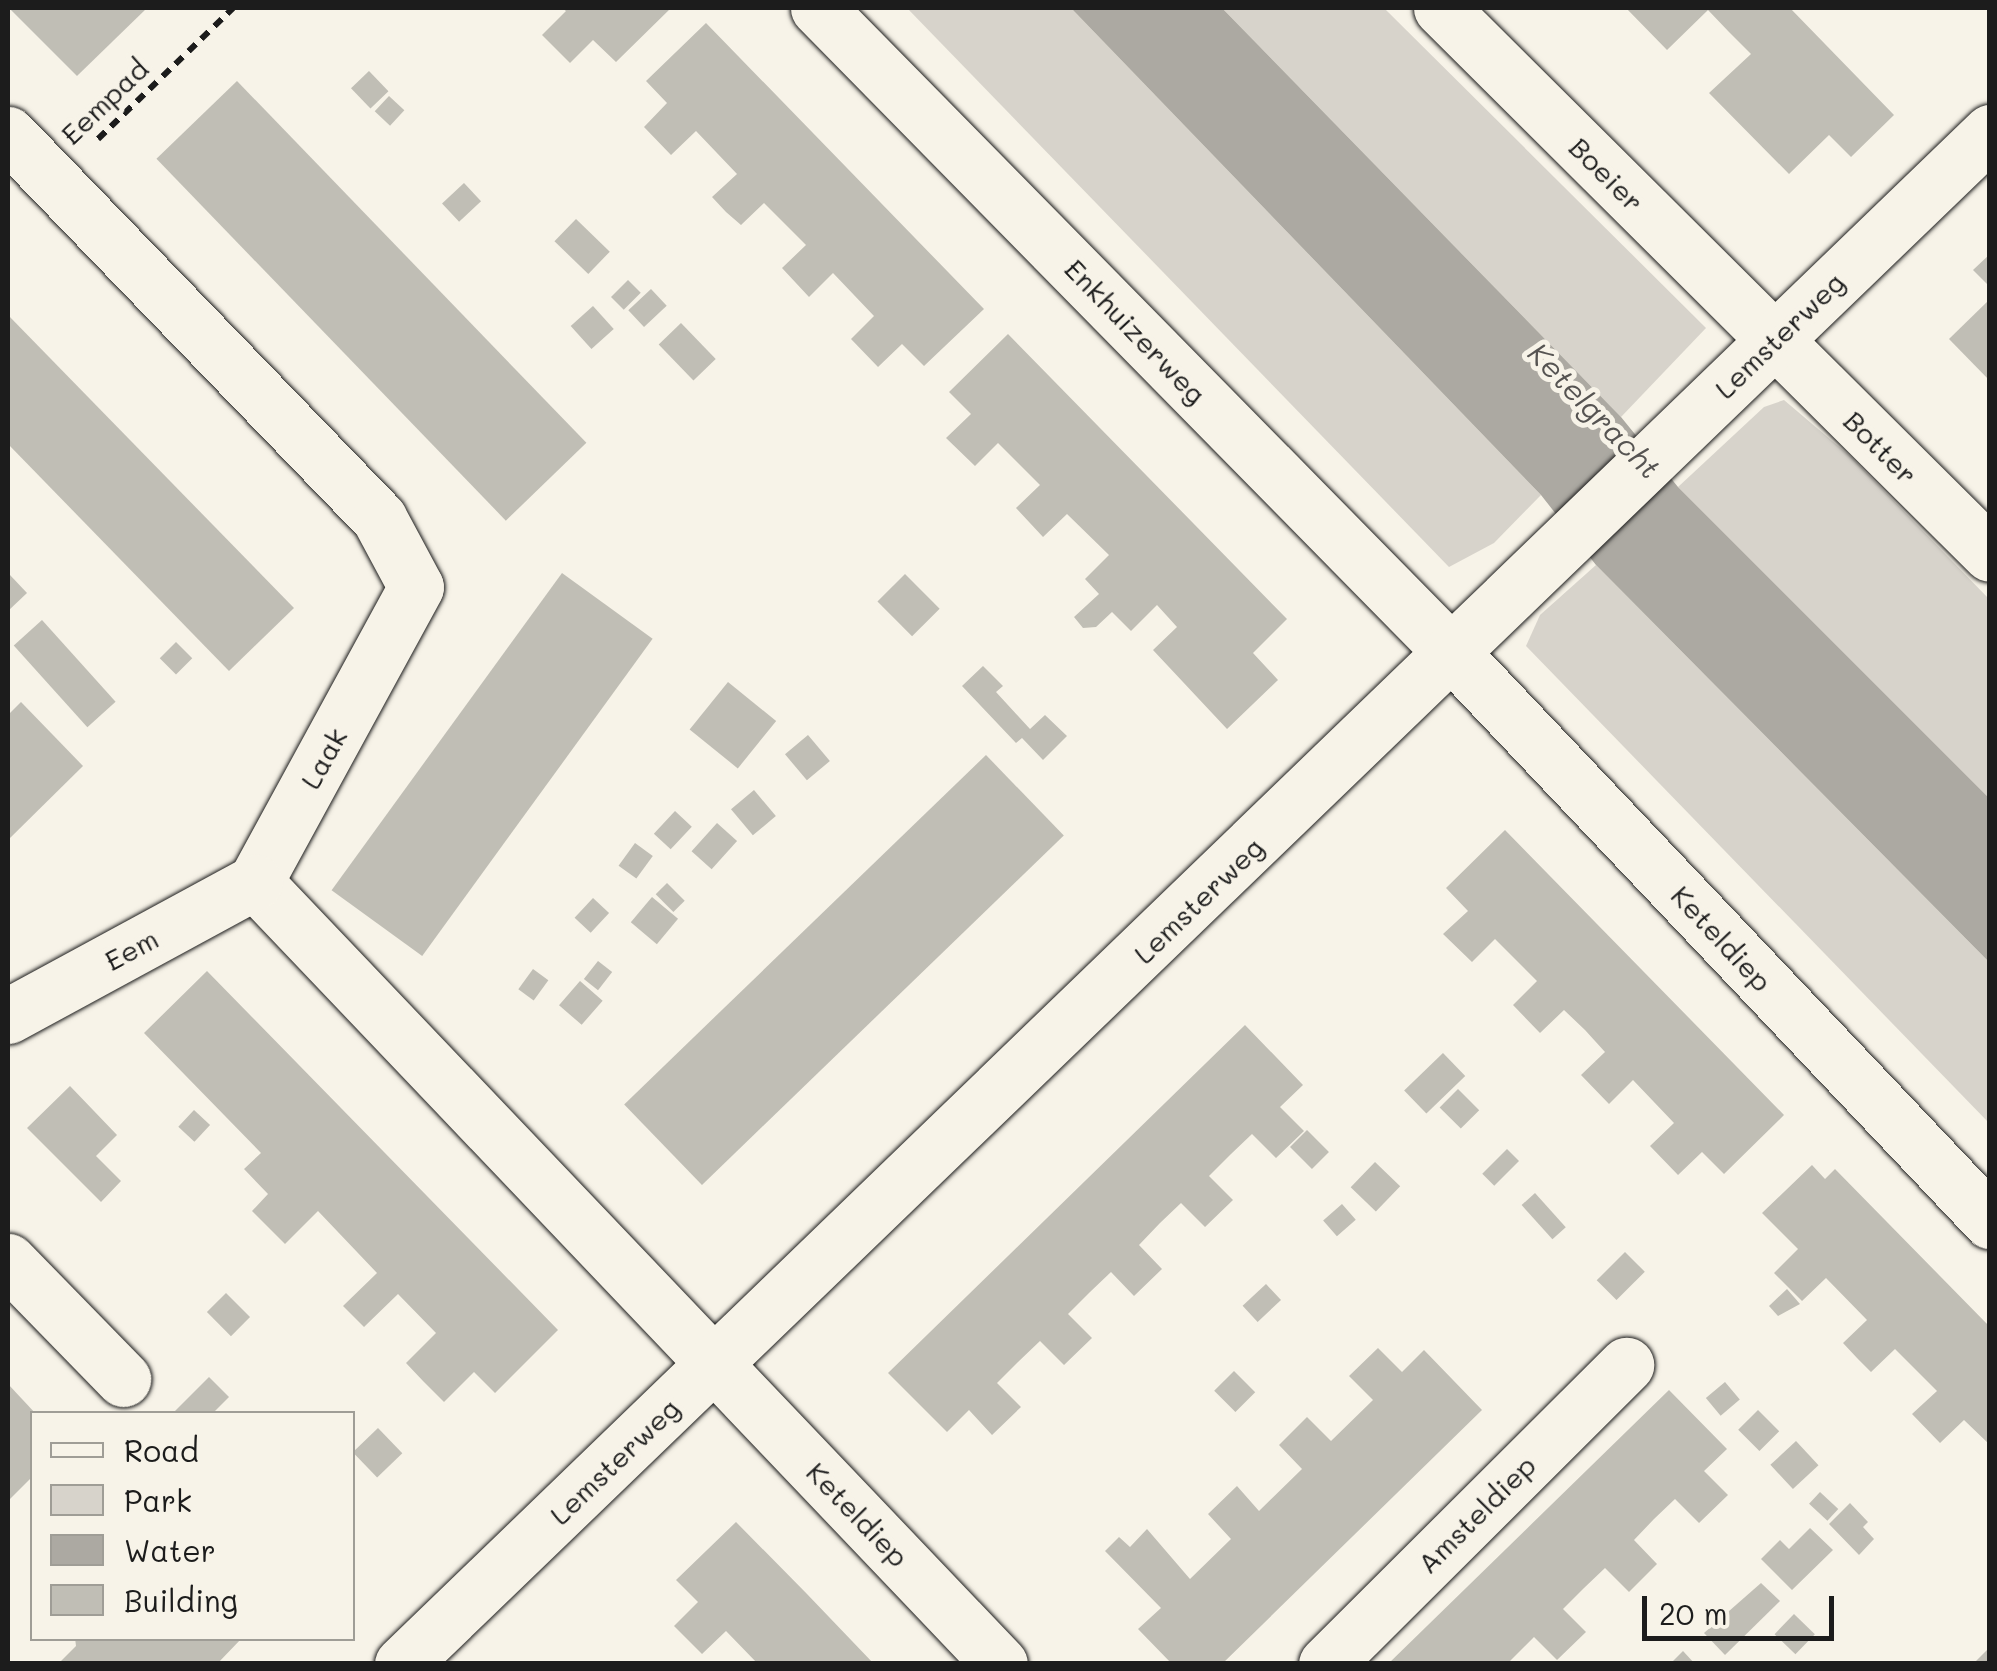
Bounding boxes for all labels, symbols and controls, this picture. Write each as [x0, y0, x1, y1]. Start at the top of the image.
street label: Eempad [53, 51, 155, 151]
street label: Boeier [1563, 130, 1651, 218]
street label: Enkhuizerweg [1058, 252, 1214, 410]
street label: Lemsterweg [1707, 265, 1851, 405]
water label: Ketelgracht [1521, 335, 1669, 485]
street label: Botter [1837, 403, 1925, 491]
street label: Laak [293, 722, 353, 794]
street label: Lemsterweg [1126, 830, 1270, 970]
street label: Keteldiep [1665, 878, 1779, 998]
street label: Eem [99, 921, 163, 977]
street label: Lemsterweg [542, 1391, 686, 1531]
legend [30, 1411, 355, 1641]
text: Road [124, 1430, 199, 1470]
street label: Amsteldiep [1410, 1448, 1542, 1580]
street label: Keteldiep [800, 1455, 916, 1573]
text: Park [124, 1480, 192, 1520]
text: Water [124, 1530, 216, 1570]
scale bar [1647, 1576, 1840, 1638]
text: Building [124, 1580, 238, 1620]
text: 20 m [1659, 1593, 1728, 1633]

